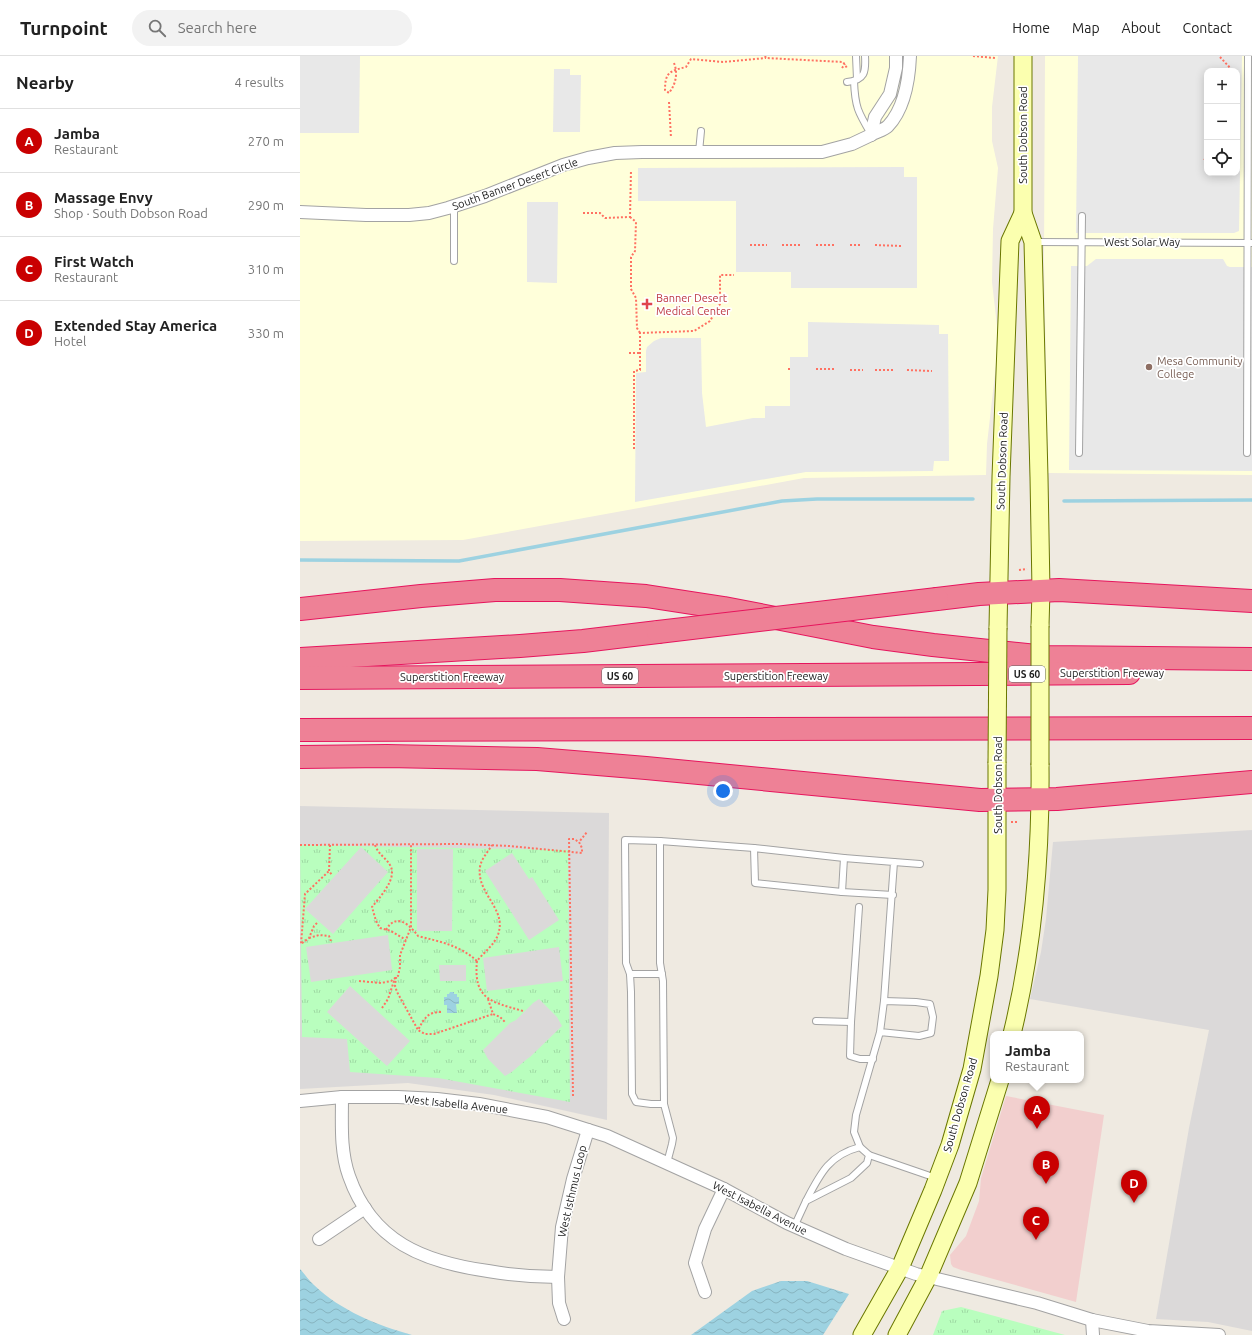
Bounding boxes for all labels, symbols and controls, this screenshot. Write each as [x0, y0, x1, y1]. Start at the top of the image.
search box [132, 10, 412, 46]
text: Turnpoint [20, 17, 108, 39]
icon: search [146, 17, 168, 39]
text: Search here [178, 19, 257, 36]
text: Home [1012, 20, 1050, 36]
text: Map [1072, 20, 1100, 36]
text: About [1122, 20, 1161, 36]
text: Contact [1183, 20, 1232, 36]
map controls [1204, 68, 1240, 176]
button: + [1204, 68, 1240, 104]
text: Nearby [16, 73, 74, 92]
text: 4 results [234, 75, 284, 89]
street label: South Dobson Road [1017, 86, 1029, 184]
button: − [1204, 104, 1240, 140]
text: Jamba [54, 125, 100, 142]
text: A [24, 134, 34, 148]
text: 270 m [248, 134, 284, 148]
button: locate [1204, 140, 1240, 176]
text: Restaurant [54, 142, 118, 156]
street label: South Banner Desert Circle [451, 156, 579, 212]
text: Massage Envy [54, 189, 153, 206]
text: B [25, 198, 33, 212]
text: 290 m [248, 198, 284, 212]
text: Shop · South Dobson Road [54, 206, 208, 220]
street label: West Solar Way [1104, 236, 1181, 248]
text: First Watch [54, 253, 134, 270]
text: C [25, 262, 33, 276]
text: 310 m [248, 262, 284, 276]
text: Restaurant [54, 270, 118, 284]
place label: Banner Desert Medical Center [656, 292, 731, 317]
marker: Banner Desert Medical Center [641, 298, 653, 310]
text: Extended Stay America [54, 317, 217, 334]
text: D [24, 326, 34, 340]
text: 330 m [248, 326, 284, 340]
text: Hotel [54, 334, 86, 348]
place label: Mesa Community College [1157, 355, 1243, 380]
marker: Mesa Community College [1144, 362, 1154, 372]
street label: South Dobson Road [994, 412, 1010, 510]
road number: US 60 [1009, 666, 1045, 682]
street label: Superstition Freeway [1060, 667, 1165, 679]
road number: US 60 [602, 668, 638, 684]
street label: Superstition Freeway [724, 670, 829, 682]
street label: Superstition Freeway [400, 671, 505, 683]
street label: South Dobson Road [992, 736, 1004, 834]
your location [713, 781, 733, 801]
popup [990, 1031, 1084, 1083]
text: Jamba [1005, 1042, 1051, 1059]
street label: South Dobson Road [941, 1056, 979, 1154]
text: Restaurant [1005, 1059, 1069, 1073]
street label: West Isabella Avenue [403, 1093, 509, 1115]
pin: A [1024, 1096, 1050, 1129]
street label: West Isthmus Loop [556, 1144, 588, 1238]
pin: B [1033, 1151, 1059, 1184]
pin: D [1121, 1170, 1147, 1203]
street label: West Isabella Avenue [711, 1179, 809, 1237]
pin: C [1023, 1207, 1049, 1240]

